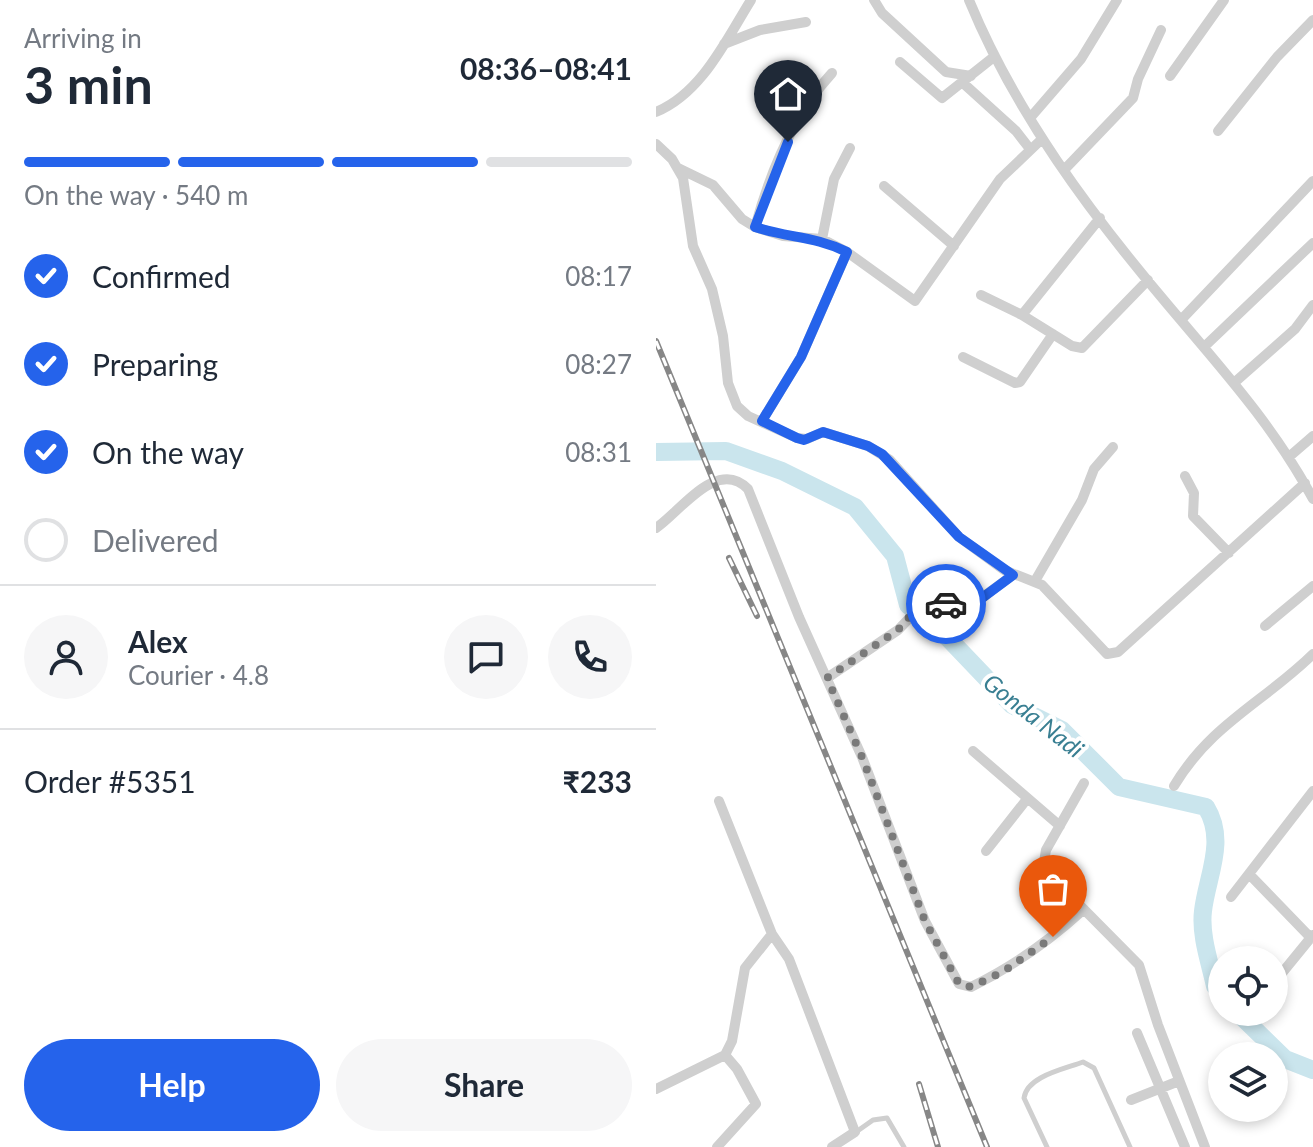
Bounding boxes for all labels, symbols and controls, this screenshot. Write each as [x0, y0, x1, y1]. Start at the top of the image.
text: Arriving in [24, 22, 142, 54]
text: 08:36–08:41 [460, 50, 632, 86]
text: 3 min [24, 53, 153, 115]
pin [754, 60, 822, 142]
icon: home [766, 72, 810, 116]
text: On the way · 540 m [24, 179, 248, 211]
icon: check [24, 254, 68, 298]
text: Confirmed [92, 258, 231, 294]
text: 08:17 [565, 260, 632, 292]
icon: check [24, 342, 68, 386]
text: Preparing [92, 346, 218, 382]
text: 08:27 [565, 348, 632, 380]
icon: check [24, 430, 68, 474]
text: On the way [92, 434, 244, 470]
text: 08:31 [565, 436, 632, 468]
text: Delivered [92, 522, 219, 558]
courier [906, 564, 986, 644]
icon: car [924, 582, 968, 626]
button: person [24, 615, 108, 699]
button: chat [444, 615, 528, 699]
button: phone [548, 615, 632, 699]
text: Alex [128, 623, 188, 659]
text: Courier · 4.8 [128, 659, 269, 691]
water label: Gonda Nadi [978, 667, 1090, 763]
text: Order #5351 [24, 763, 196, 799]
text: ₹233 [562, 763, 632, 799]
pin [1019, 855, 1087, 937]
icon: bag [1031, 867, 1075, 911]
map controls [1208, 946, 1288, 1122]
button: locate [1208, 946, 1288, 1026]
button: Help [24, 1039, 320, 1131]
button: Share [336, 1039, 632, 1131]
button: layers [1208, 1042, 1288, 1122]

